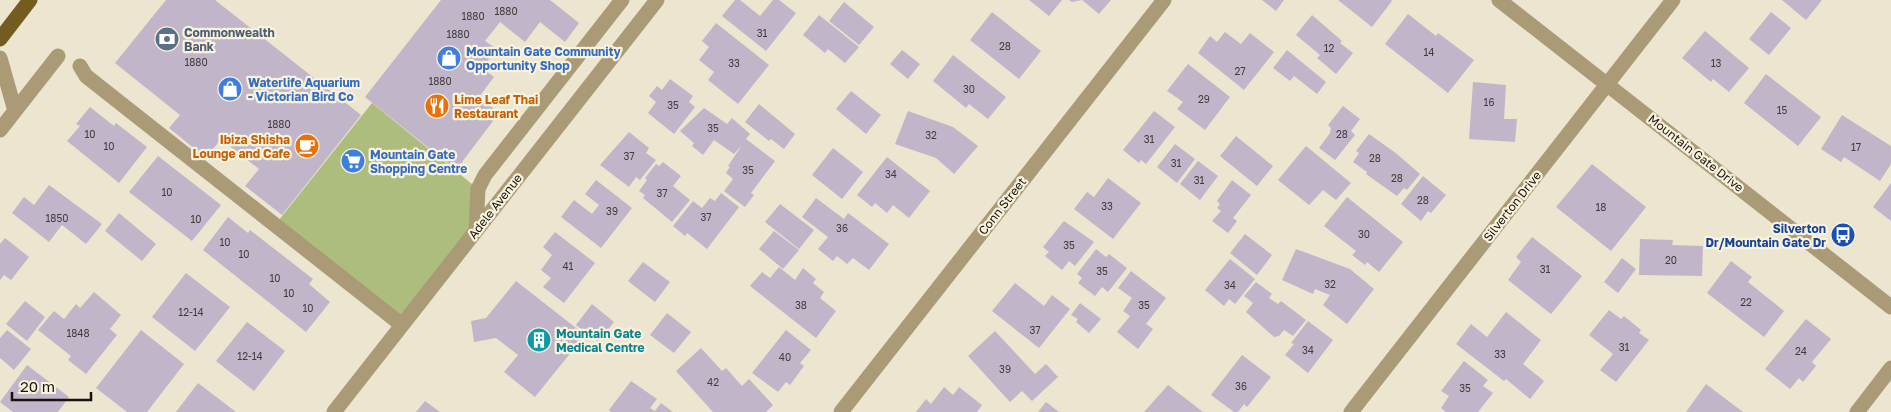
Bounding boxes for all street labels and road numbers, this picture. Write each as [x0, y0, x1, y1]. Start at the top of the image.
street label: Mountain Gate Drive [1645, 111, 1747, 195]
street label: Silverton Drive [1480, 168, 1544, 244]
street label: Adele Avenue [465, 171, 525, 241]
street label: Conn Street [975, 174, 1029, 238]

